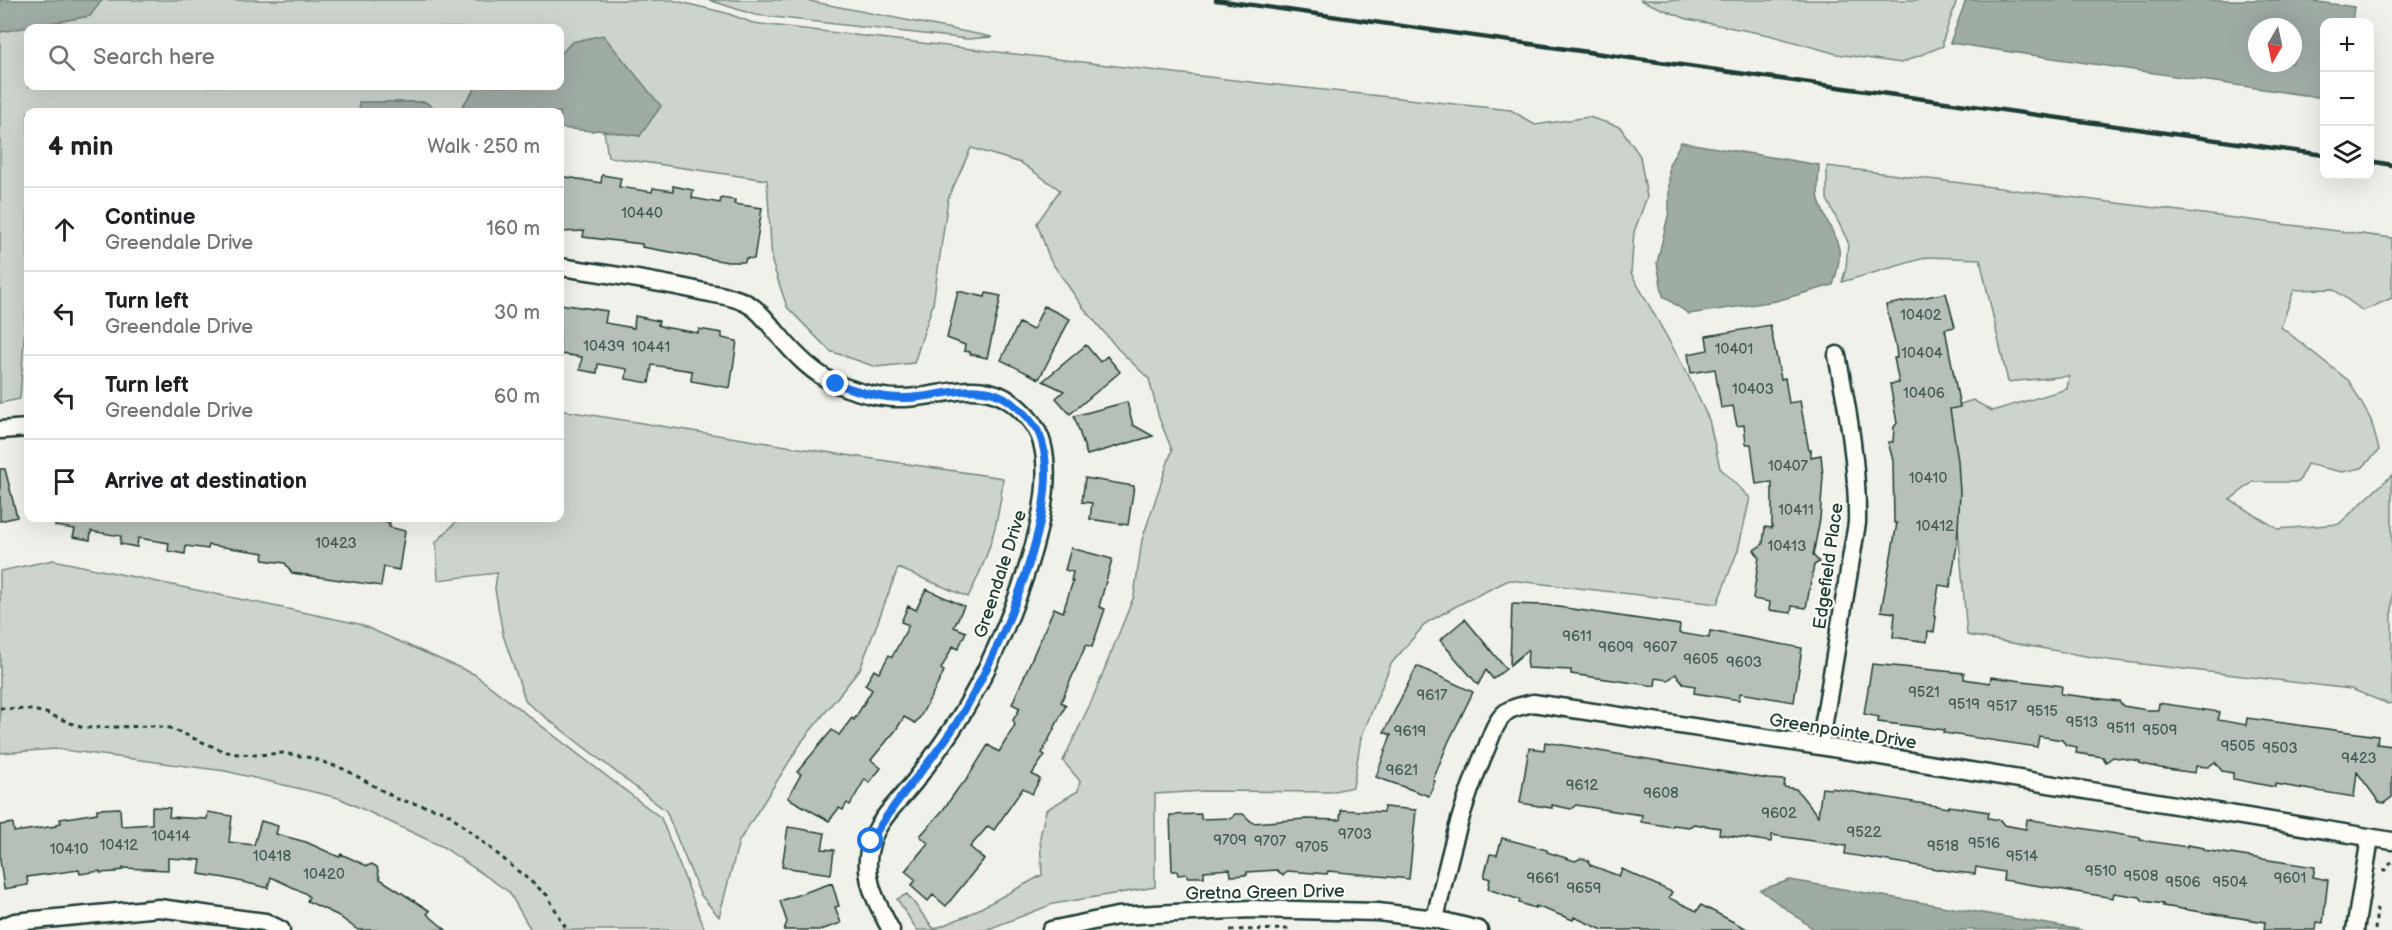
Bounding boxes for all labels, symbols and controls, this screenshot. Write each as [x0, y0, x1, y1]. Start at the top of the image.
north arrow [2248, 18, 2302, 72]
map controls [2320, 18, 2374, 180]
button: + [2320, 18, 2374, 72]
search box [24, 24, 564, 90]
icon: search [45, 41, 78, 74]
text: Search here [93, 44, 215, 71]
button: − [2320, 72, 2374, 126]
button: layers [2320, 126, 2374, 180]
text: 4 min [48, 132, 113, 163]
text: Walk · 250 m [427, 135, 540, 159]
text: Continue [105, 204, 195, 231]
house number: 10440 [621, 204, 663, 223]
icon: ahead [48, 213, 81, 246]
text: 160 m [486, 217, 540, 241]
text: Greendale Drive [105, 231, 253, 255]
text: Turn left [105, 288, 189, 315]
icon: left [48, 297, 81, 330]
text: 30 m [494, 301, 540, 325]
house number: 10402 [1900, 306, 1942, 325]
text: Greendale Drive [105, 315, 253, 339]
house number: 10439 [583, 337, 625, 356]
house number: 10441 [632, 338, 670, 357]
house number: 10401 [1715, 340, 1753, 359]
house number: 10404 [1901, 344, 1943, 363]
route end [822, 370, 848, 396]
text: Turn left [105, 372, 189, 399]
house number: 10403 [1732, 380, 1774, 399]
icon: left [48, 381, 81, 414]
house number: 10406 [1903, 384, 1945, 403]
text: 60 m [494, 385, 540, 409]
text: Greendale Drive [105, 399, 253, 423]
house number: 10407 [1768, 457, 1809, 476]
icon: arrive [48, 465, 81, 498]
text: Arrive at destination [105, 468, 307, 495]
house number: 10410 [1909, 469, 1947, 488]
house number: 10411 [1778, 501, 1814, 520]
street label: Edgefield Place [1809, 501, 1848, 631]
street label: Greendale Drive [970, 507, 1031, 641]
house number: 10412 [1916, 517, 1954, 536]
house number: 10423 [315, 534, 357, 553]
house number: 10413 [1768, 537, 1806, 556]
house number: 9611 [1562, 627, 1592, 646]
house number: 9609 [1598, 638, 1634, 657]
house number: 9607 [1643, 638, 1678, 657]
house number: 9605 [1683, 650, 1719, 669]
house number: 9603 [1726, 653, 1762, 672]
house number: 9521 [1908, 683, 1940, 702]
house number: 9617 [1416, 686, 1448, 705]
house number: 9519 [1948, 695, 1980, 714]
house number: 9517 [1987, 697, 2018, 716]
house number: 9515 [2026, 702, 2058, 721]
street label: Greenpointe Drive [1768, 709, 1918, 754]
house number: 9513 [2066, 713, 2098, 732]
house number: 9511 [2107, 719, 2135, 738]
house number: 9509 [2143, 721, 2177, 740]
house number: 9619 [1394, 722, 1426, 741]
house number: 9505 [2221, 737, 2255, 756]
house number: 9503 [2262, 739, 2298, 758]
house number: 9423 [2341, 749, 2377, 768]
house number: 9621 [1386, 761, 1418, 780]
house number: 9612 [1566, 776, 1598, 795]
house number: 9608 [1643, 784, 1679, 803]
house number: 9602 [1761, 804, 1797, 823]
house number: 9522 [1847, 823, 1882, 842]
house number: 9703 [1338, 825, 1372, 844]
house number: 10414 [152, 827, 190, 846]
route start [857, 827, 883, 853]
house number: 9709 [1213, 831, 1247, 850]
house number: 9707 [1254, 832, 1287, 851]
house number: 9516 [1968, 834, 2000, 853]
house number: 10412 [100, 836, 138, 855]
house number: 9518 [1927, 837, 1959, 856]
house number: 9705 [1295, 838, 1329, 857]
house number: 10410 [50, 840, 88, 859]
house number: 10418 [253, 847, 291, 866]
house number: 9514 [2006, 847, 2038, 866]
house number: 9510 [2085, 862, 2117, 881]
house number: 10420 [303, 865, 345, 884]
house number: 9508 [2124, 867, 2159, 886]
house number: 9661 [1527, 869, 1559, 888]
house number: 9601 [2274, 869, 2306, 888]
house number: 9506 [2165, 873, 2201, 892]
house number: 9504 [2212, 873, 2248, 892]
house number: 9659 [1566, 879, 1602, 898]
street label: Gretna Green Drive [1185, 881, 1345, 904]

